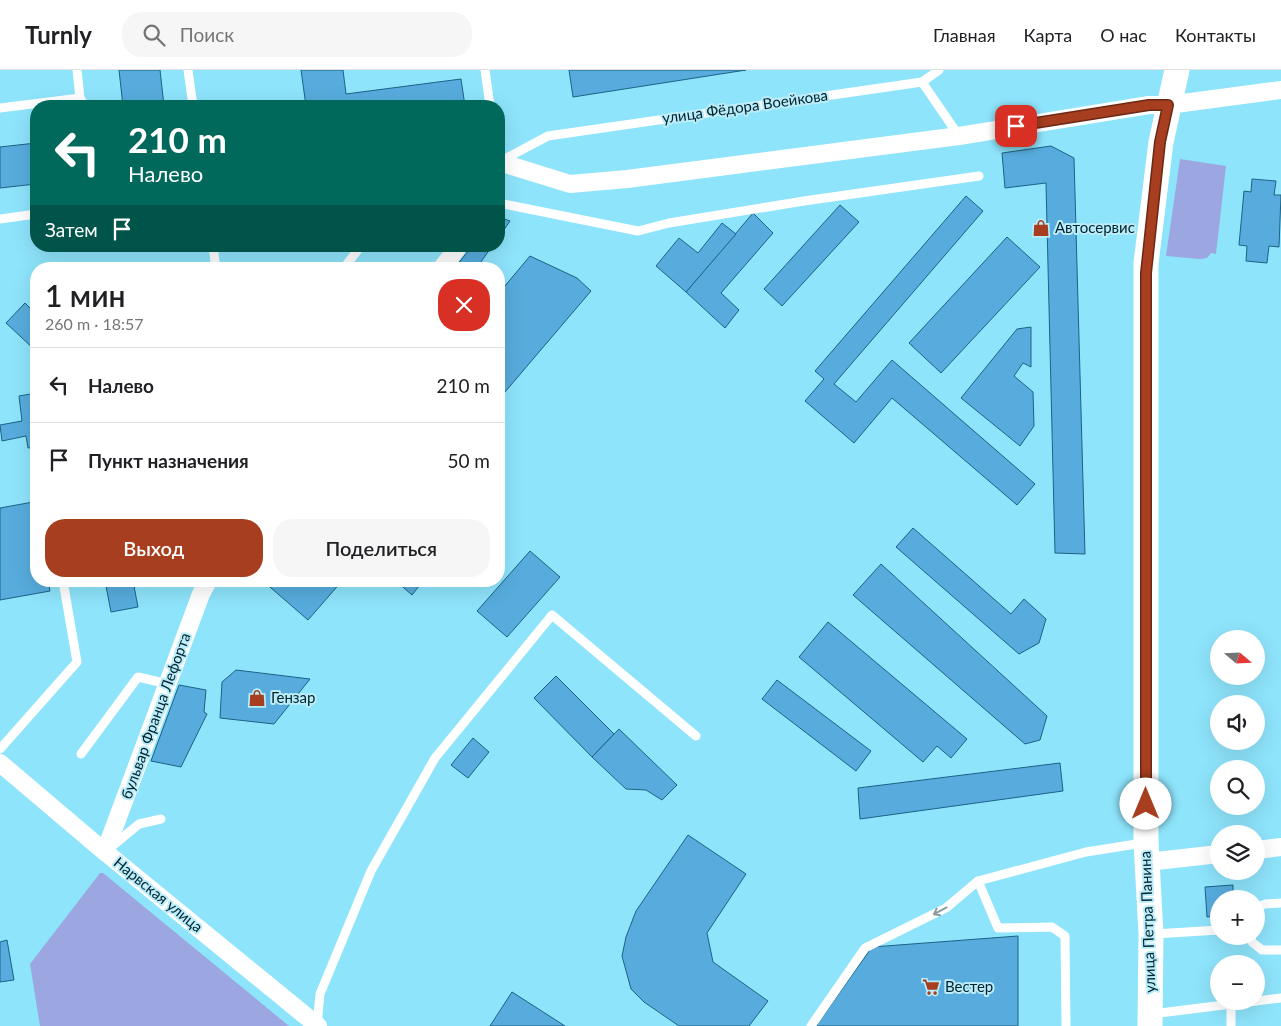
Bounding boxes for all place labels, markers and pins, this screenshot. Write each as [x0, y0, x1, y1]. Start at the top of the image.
pin [995, 105, 1037, 147]
shop icon: Автосервис [1031, 218, 1051, 238]
place label: Автосервис [1055, 218, 1135, 236]
shop icon: Гензар [247, 688, 267, 708]
place label: Гензар [271, 688, 315, 706]
supermarket icon: Вестер [921, 977, 941, 997]
place label: Вестер [945, 977, 993, 995]

